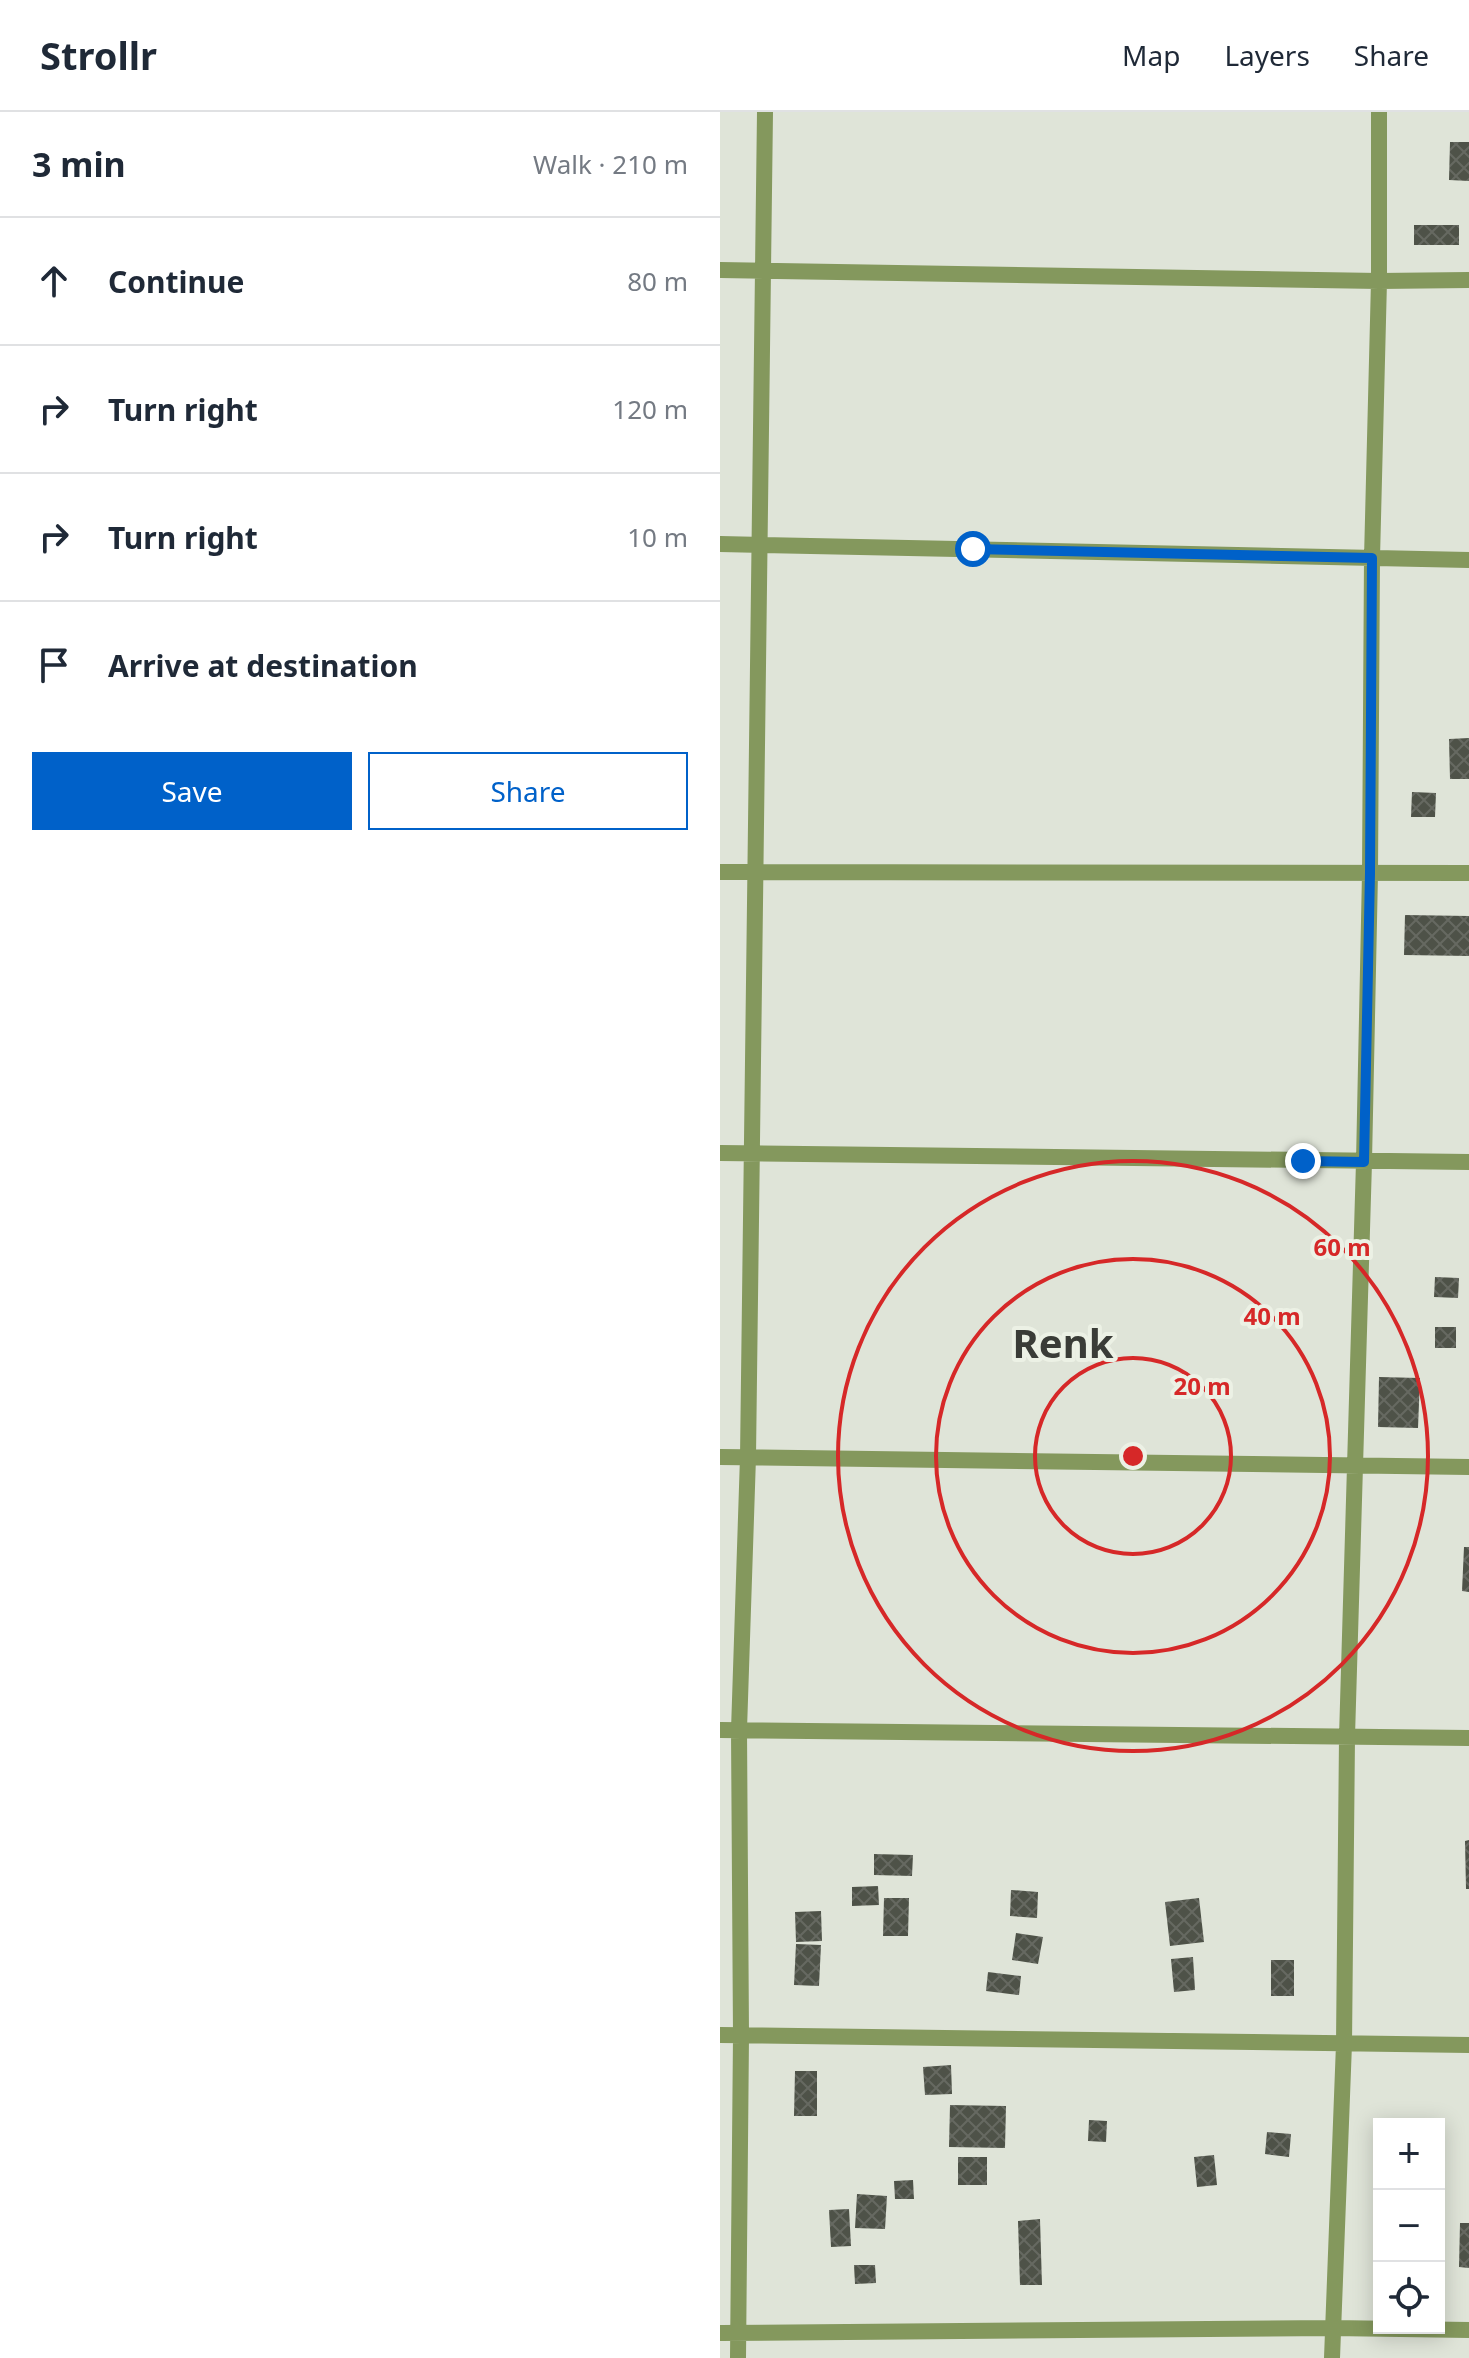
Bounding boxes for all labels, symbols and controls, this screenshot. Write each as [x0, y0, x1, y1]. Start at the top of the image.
text: Strollr [40, 29, 157, 81]
text: Map [1122, 36, 1180, 74]
text: Layers [1224, 36, 1310, 74]
text: Share [1354, 36, 1429, 74]
text: 3 min [32, 141, 126, 187]
text: Walk · 210 m [533, 146, 688, 182]
icon: ahead [32, 259, 76, 303]
text: Continue [108, 261, 244, 302]
text: 80 m [627, 263, 688, 299]
icon: right [32, 387, 76, 431]
text: Turn right [108, 389, 258, 430]
text: 120 m [612, 391, 688, 427]
icon: right [32, 515, 76, 559]
text: Turn right [108, 517, 258, 558]
text: 10 m [627, 519, 688, 555]
route start [955, 531, 991, 567]
icon: arrive [32, 643, 76, 687]
text: Arrive at destination [108, 645, 418, 686]
button: Save [32, 752, 352, 830]
button: Share [368, 752, 688, 830]
route end [1285, 1143, 1321, 1179]
text: 60 m [1313, 1230, 1371, 1263]
text: 40 m [1243, 1299, 1301, 1332]
district label: Renk [1013, 1315, 1114, 1370]
text: 20 m [1173, 1369, 1231, 1402]
centre of rings [1119, 1442, 1147, 1470]
map controls [1373, 2118, 1445, 2334]
button: + [1373, 2118, 1445, 2190]
button: − [1373, 2190, 1445, 2262]
button: locate [1373, 2262, 1445, 2334]

